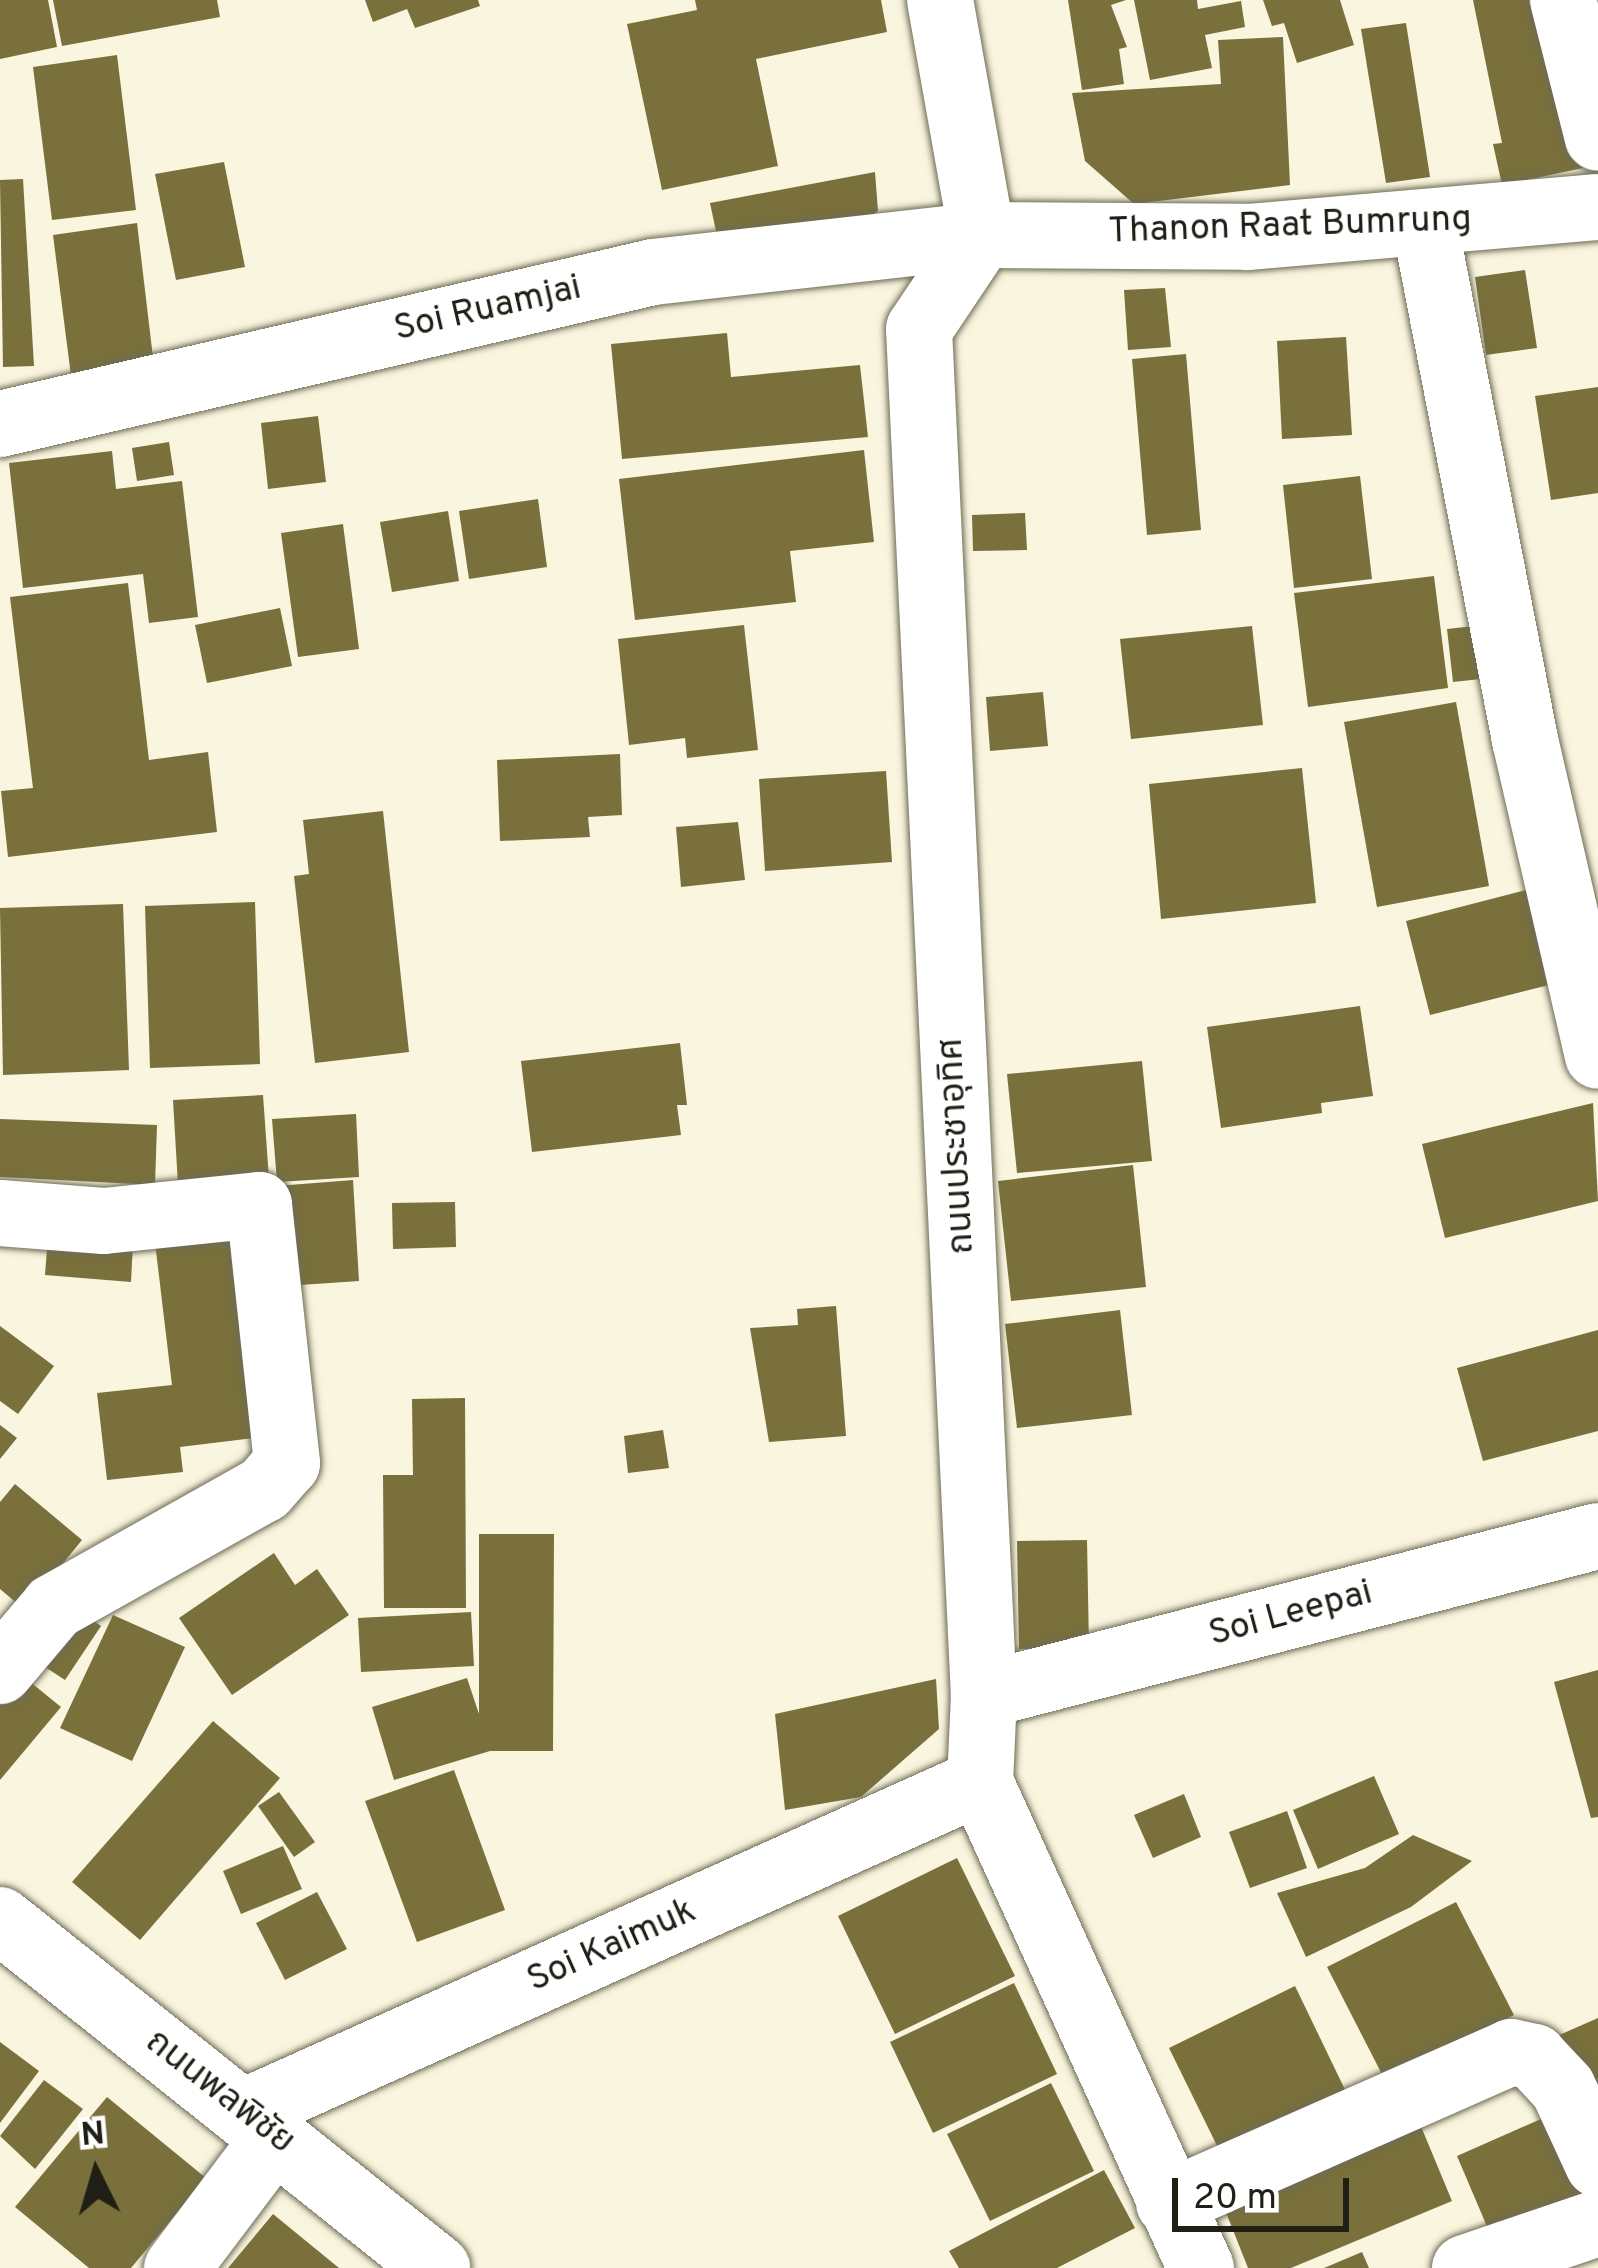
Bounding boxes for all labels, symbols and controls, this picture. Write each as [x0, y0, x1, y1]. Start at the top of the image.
street label: Thanon Raat Bumrung [1107, 199, 1473, 255]
street label: Soi Ruamjai [390, 268, 586, 352]
street label: ถนนประชาอุทิศ [931, 1037, 985, 1255]
street label: Soi Leepai [1205, 1572, 1377, 1658]
street label: Soi Kaimuk [521, 1891, 703, 2003]
street label: ถนนพลพิชัย [136, 2021, 302, 2165]
north arrow [36, 2112, 156, 2232]
text: N [79, 2114, 106, 2158]
scale bar [1178, 2154, 1355, 2228]
text: 20 m [1193, 2176, 1277, 2222]

